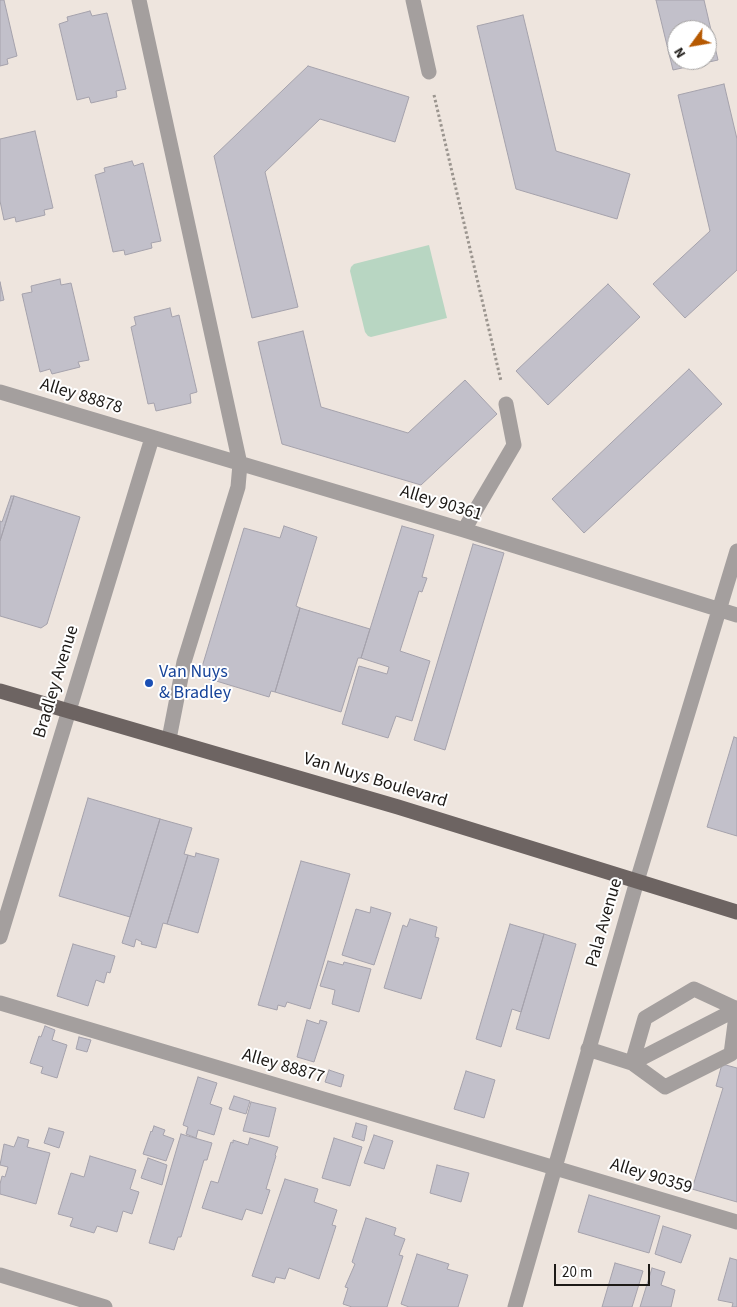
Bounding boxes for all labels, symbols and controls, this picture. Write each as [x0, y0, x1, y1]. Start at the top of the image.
north arrow [667, 20, 717, 70]
text: N [669, 43, 691, 62]
street label: Alley 88878 [37, 374, 125, 420]
street label: Alley 90361 [397, 481, 485, 527]
street label: Bradley Avenue [30, 623, 84, 741]
place label: Van Nuys & Bradley [159, 662, 231, 704]
marker: Van Nuys & Bradley [143, 677, 155, 689]
street label: Van Nuys Boulevard [300, 749, 450, 813]
street label: Pala Avenue [582, 876, 628, 970]
street label: Alley 88877 [239, 1045, 327, 1089]
street label: Alley 90359 [607, 1154, 695, 1200]
scale bar [557, 1254, 653, 1286]
text: 20 m [562, 1262, 592, 1283]

